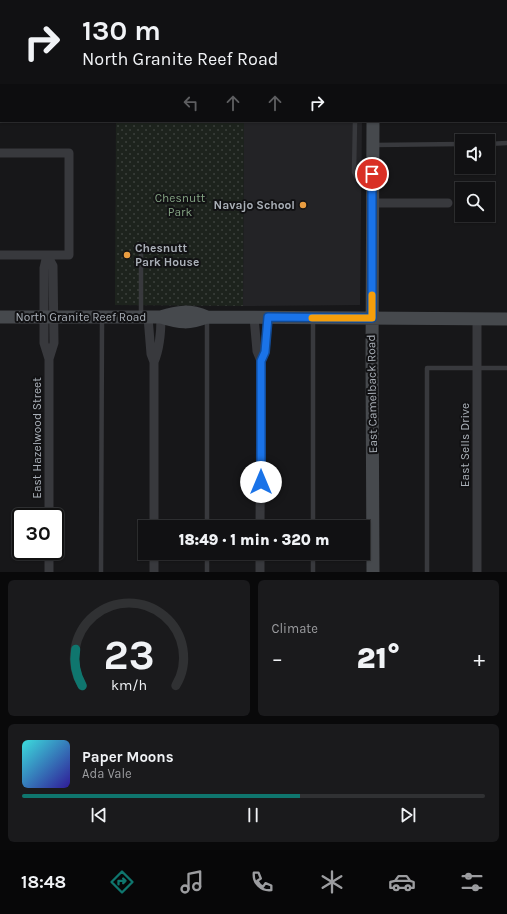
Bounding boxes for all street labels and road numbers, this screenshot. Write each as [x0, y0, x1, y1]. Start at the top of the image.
street label: North Granite Reef Road [16, 310, 146, 324]
street label: East Camelback Road [364, 334, 380, 454]
street label: East Hazelwood Street [30, 377, 44, 499]
street label: East Sells Drive [458, 403, 472, 487]

